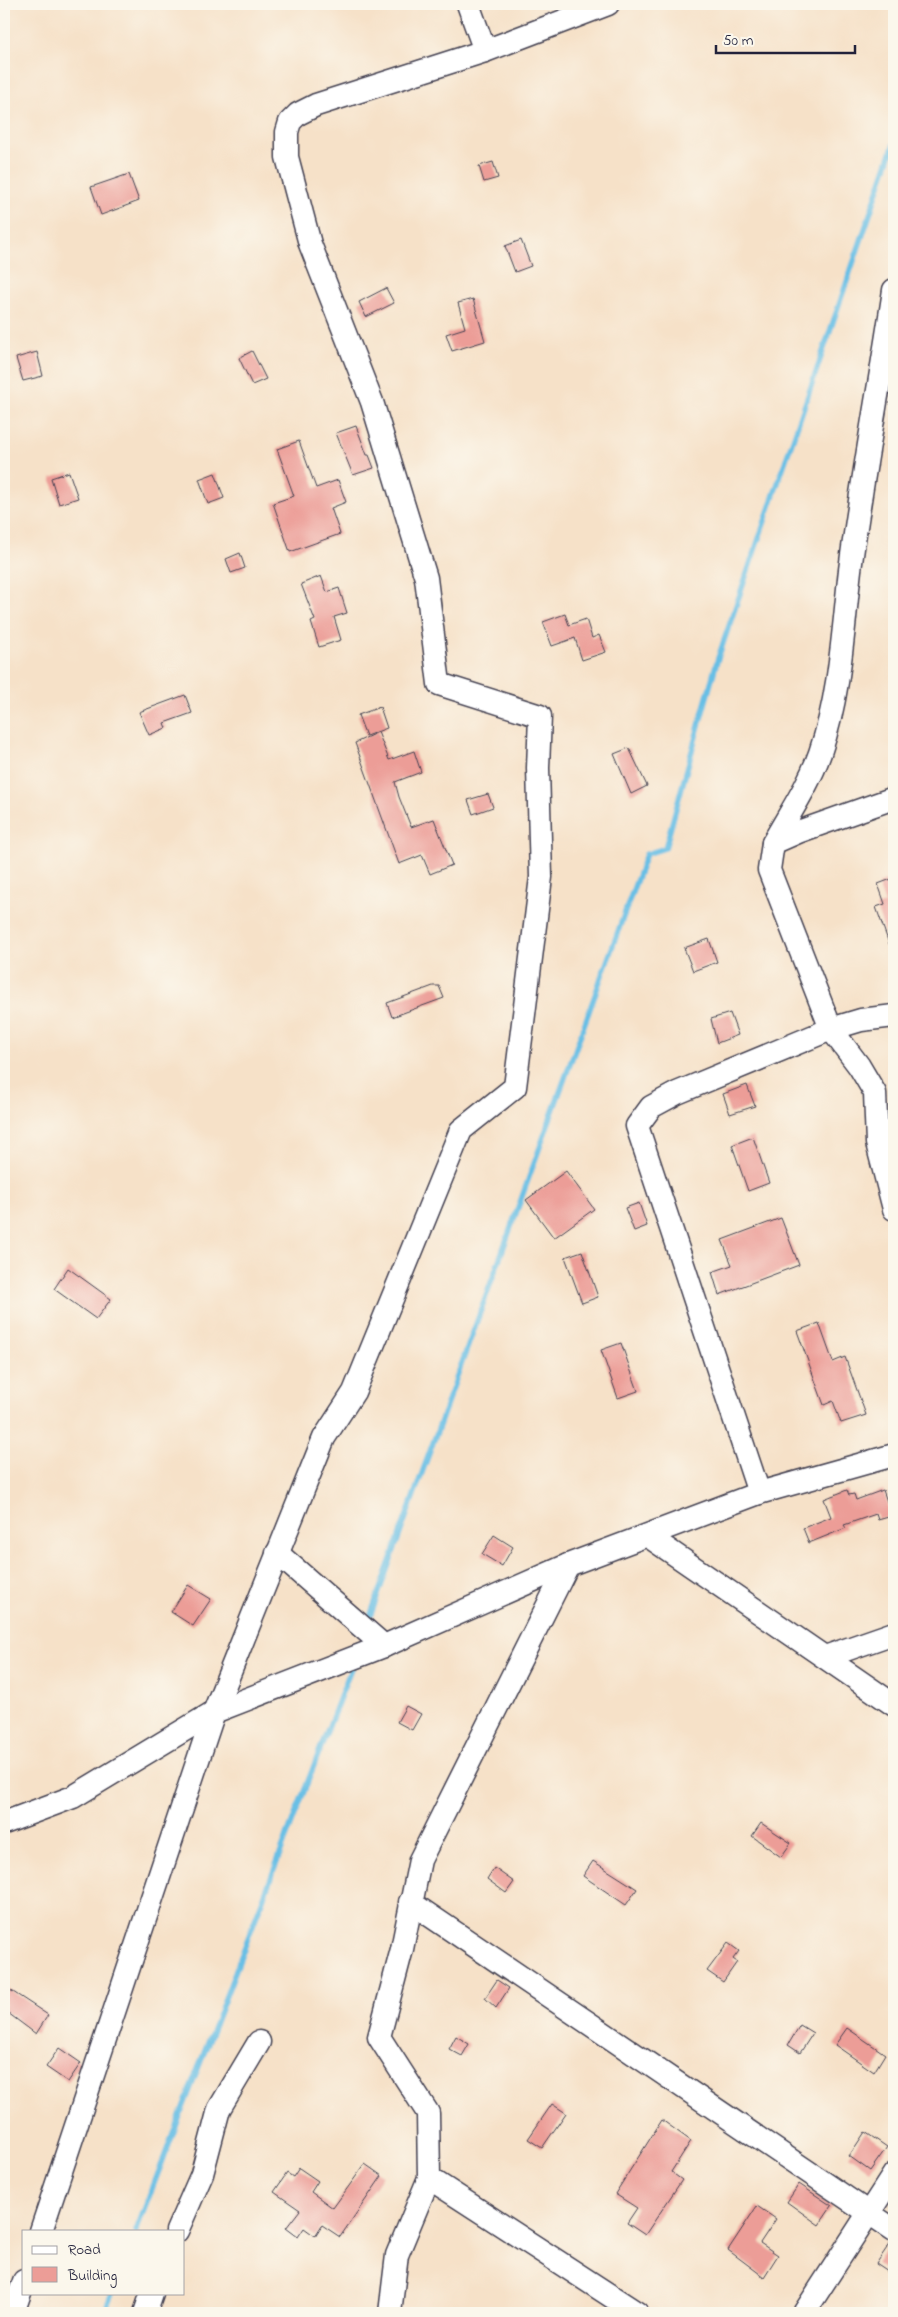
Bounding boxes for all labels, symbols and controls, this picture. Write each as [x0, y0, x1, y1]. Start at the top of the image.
scale bar [716, 22, 854, 54]
text: 50 m [723, 30, 754, 52]
legend [22, 2230, 185, 2294]
text: Road [68, 2239, 101, 2261]
text: Building [67, 2265, 117, 2288]

